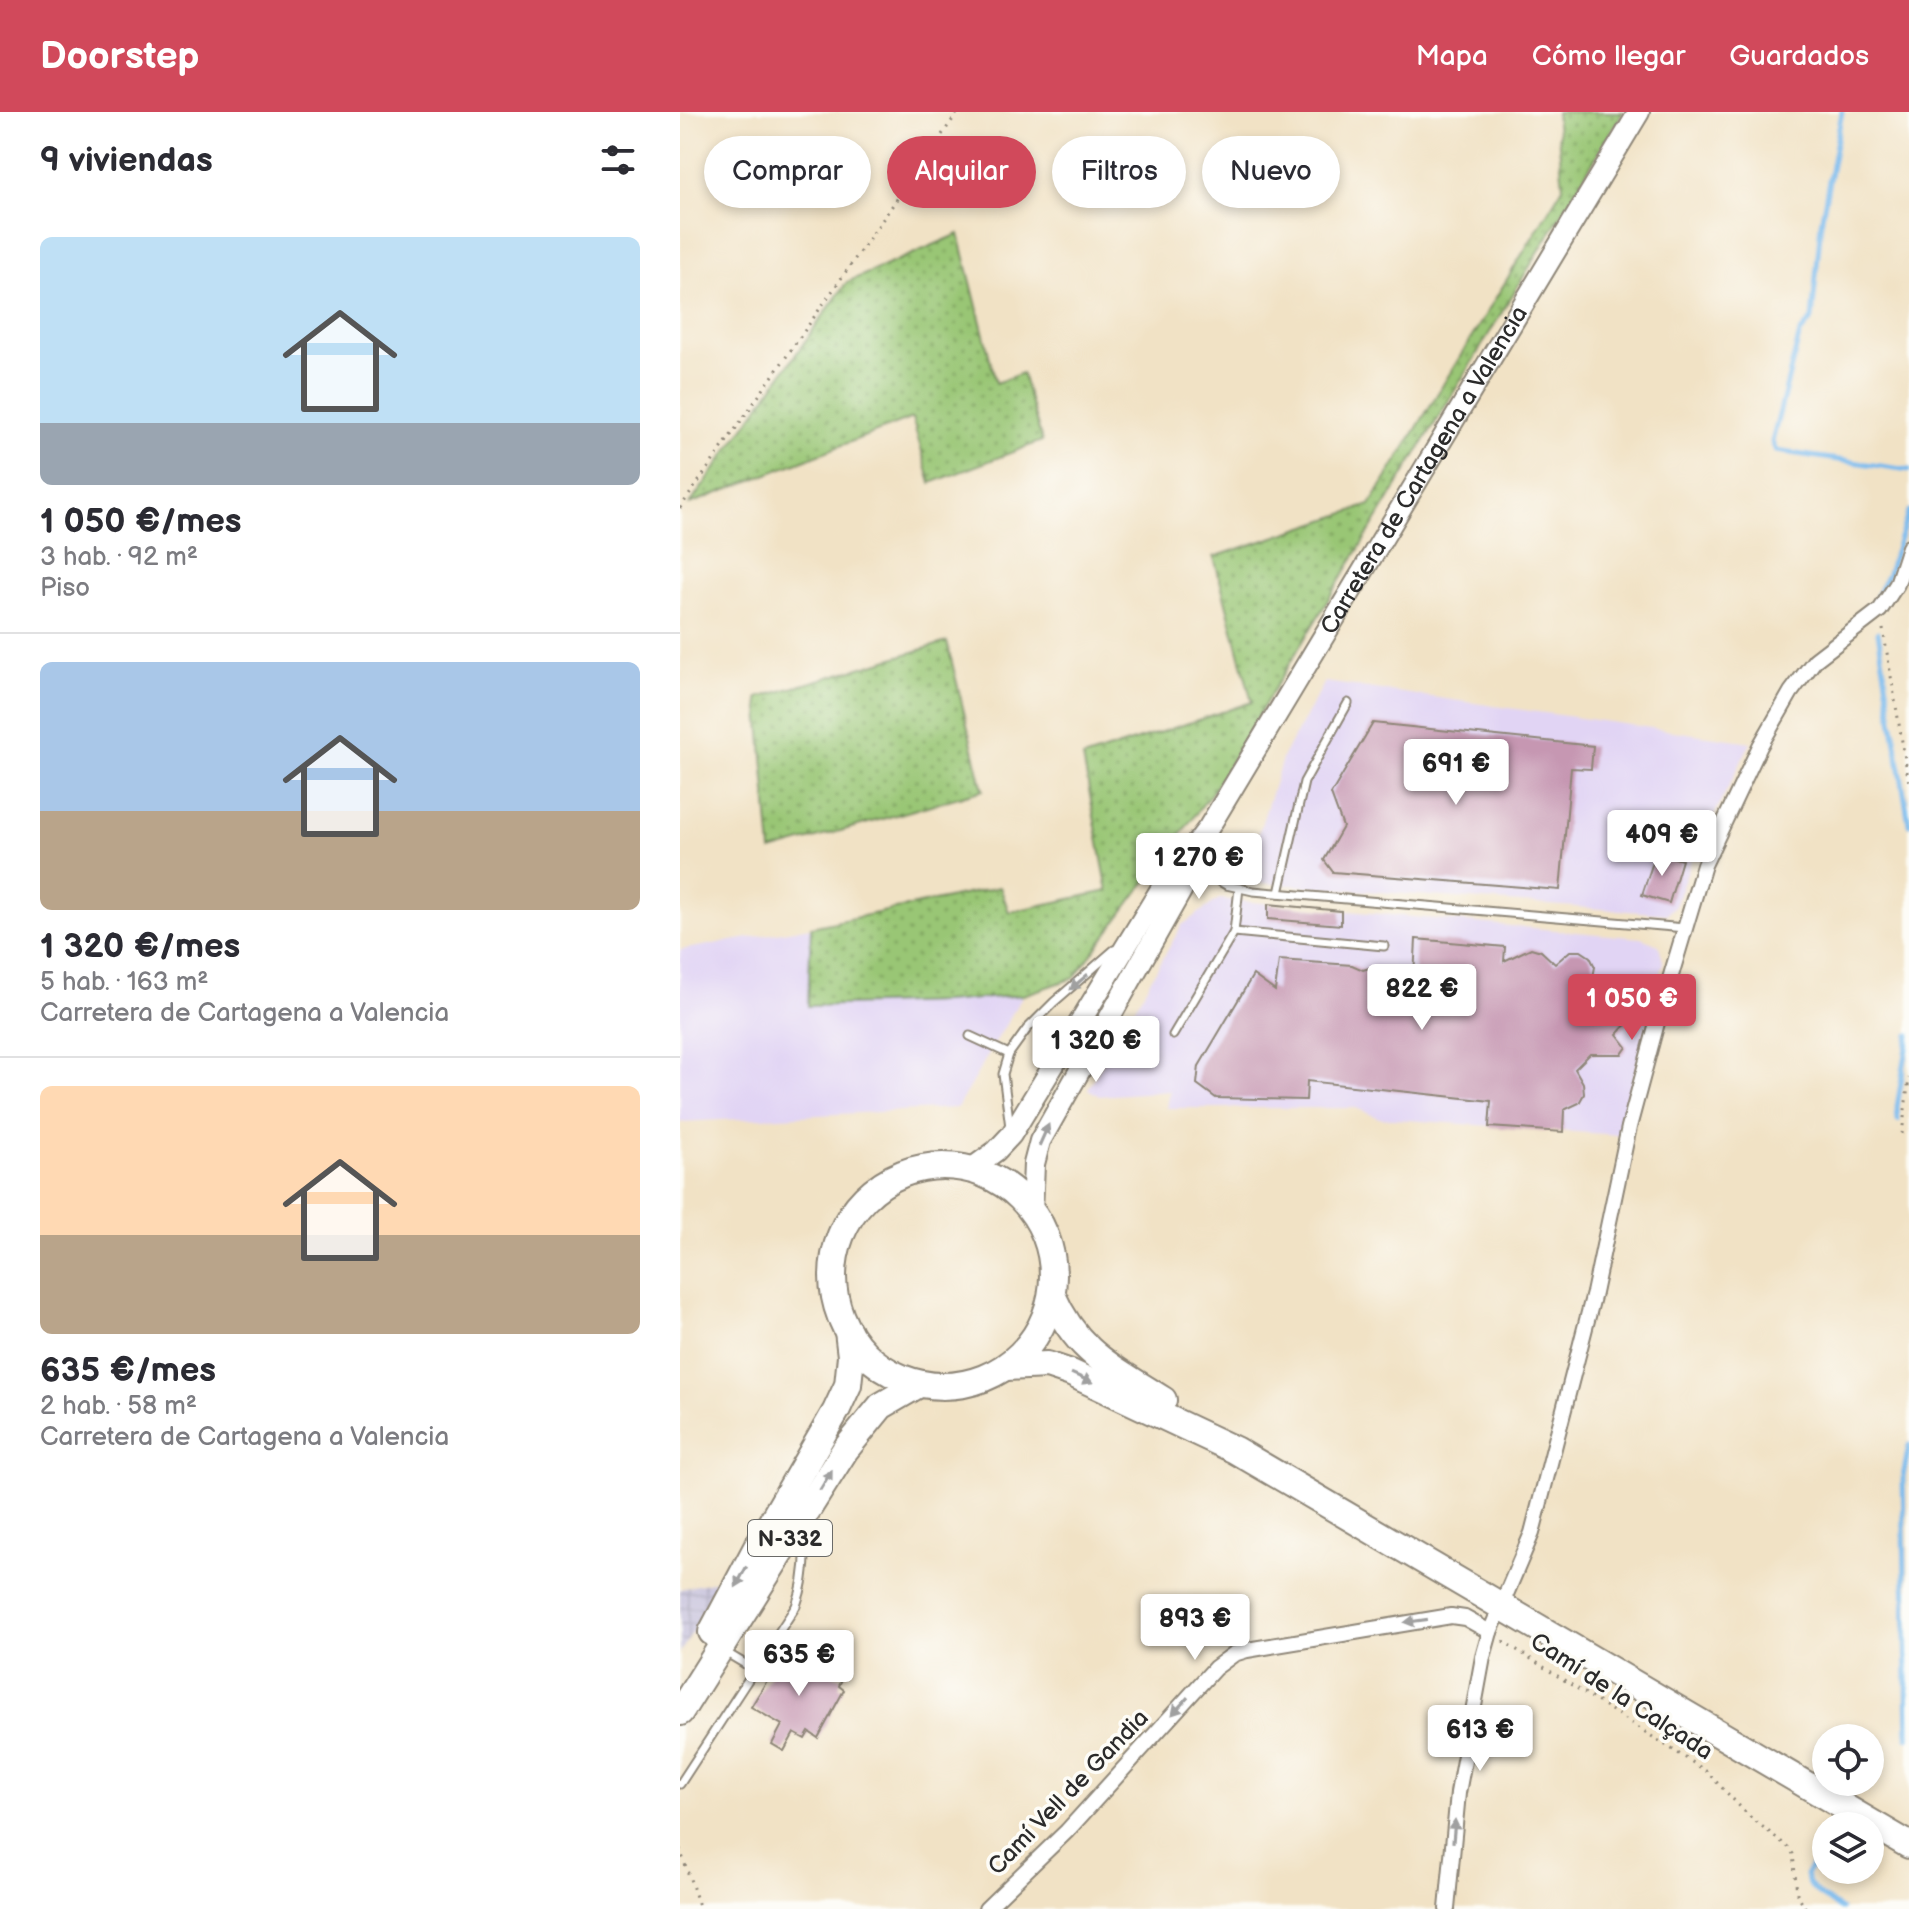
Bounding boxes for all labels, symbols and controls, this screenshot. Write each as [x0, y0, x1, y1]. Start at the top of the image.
text: Doorstep [40, 34, 199, 79]
text: Mapa [1416, 40, 1488, 73]
text: Cómo llegar [1532, 40, 1685, 73]
text: Guardados [1729, 40, 1869, 73]
chip: Comprar [704, 136, 871, 208]
chip: Alquilar [887, 136, 1036, 208]
chip: Filtros [1052, 136, 1186, 208]
chip: Nuevo [1202, 136, 1340, 208]
icon: filters [596, 138, 640, 182]
text: 9 viviendas [40, 140, 213, 181]
icon: home [268, 289, 412, 433]
street label: Carretera de Cartagena a Valencia [1314, 301, 1534, 640]
text: 1 050 €/mes [40, 501, 241, 542]
text: 3 hab. · 92 m² [40, 542, 198, 573]
text: Piso [40, 573, 90, 604]
icon: home [268, 714, 412, 858]
pin: 691 € [1400, 739, 1512, 807]
text: 691 € [1422, 749, 1490, 780]
pin: 409 € [1606, 810, 1718, 878]
text: 409 € [1625, 820, 1699, 851]
pin: 1 270 € [1125, 833, 1273, 901]
text: 1 270 € [1154, 843, 1244, 874]
text: 1 320 €/mes [40, 926, 240, 967]
pin: 822 € [1366, 964, 1478, 1032]
text: 5 hab. · 163 m² [40, 967, 208, 998]
one-way arrow [1069, 973, 1089, 990]
text: 822 € [1385, 974, 1459, 1005]
pin: 1 050 € [1558, 974, 1706, 1042]
text: 1 050 € [1586, 984, 1678, 1015]
text: Carretera de Cartagena a Valencia [40, 998, 449, 1029]
pin: 1 320 € [1022, 1016, 1170, 1084]
text: 1 320 € [1050, 1026, 1142, 1057]
one-way arrow [1037, 1123, 1051, 1147]
icon: home [268, 1138, 412, 1282]
text: 635 €/mes [40, 1350, 216, 1391]
one-way arrow [1070, 1371, 1094, 1385]
text: 2 hab. · 58 m² [40, 1391, 197, 1422]
text: Carretera de Cartagena a Valencia [40, 1422, 449, 1453]
one-way arrow [819, 1469, 833, 1491]
road number: N-332 [748, 1520, 832, 1556]
one-way arrow [735, 1565, 748, 1588]
pin: 893 € [1139, 1594, 1251, 1662]
text: 893 € [1159, 1604, 1231, 1635]
one-way arrow [1403, 1616, 1428, 1628]
street label: Camí de la Calçada [1525, 1627, 1718, 1766]
pin: 635 € [743, 1630, 855, 1698]
text: 635 € [763, 1640, 835, 1671]
one-way arrow [1172, 1696, 1190, 1715]
street label: Camí Vell de Gandia [982, 1704, 1155, 1881]
pin: 613 € [1424, 1705, 1536, 1773]
text: 613 € [1446, 1715, 1514, 1746]
map controls [1812, 1724, 1884, 1884]
button: locate [1812, 1724, 1884, 1796]
button: layers [1812, 1812, 1884, 1884]
one-way arrow [1448, 1818, 1461, 1843]

